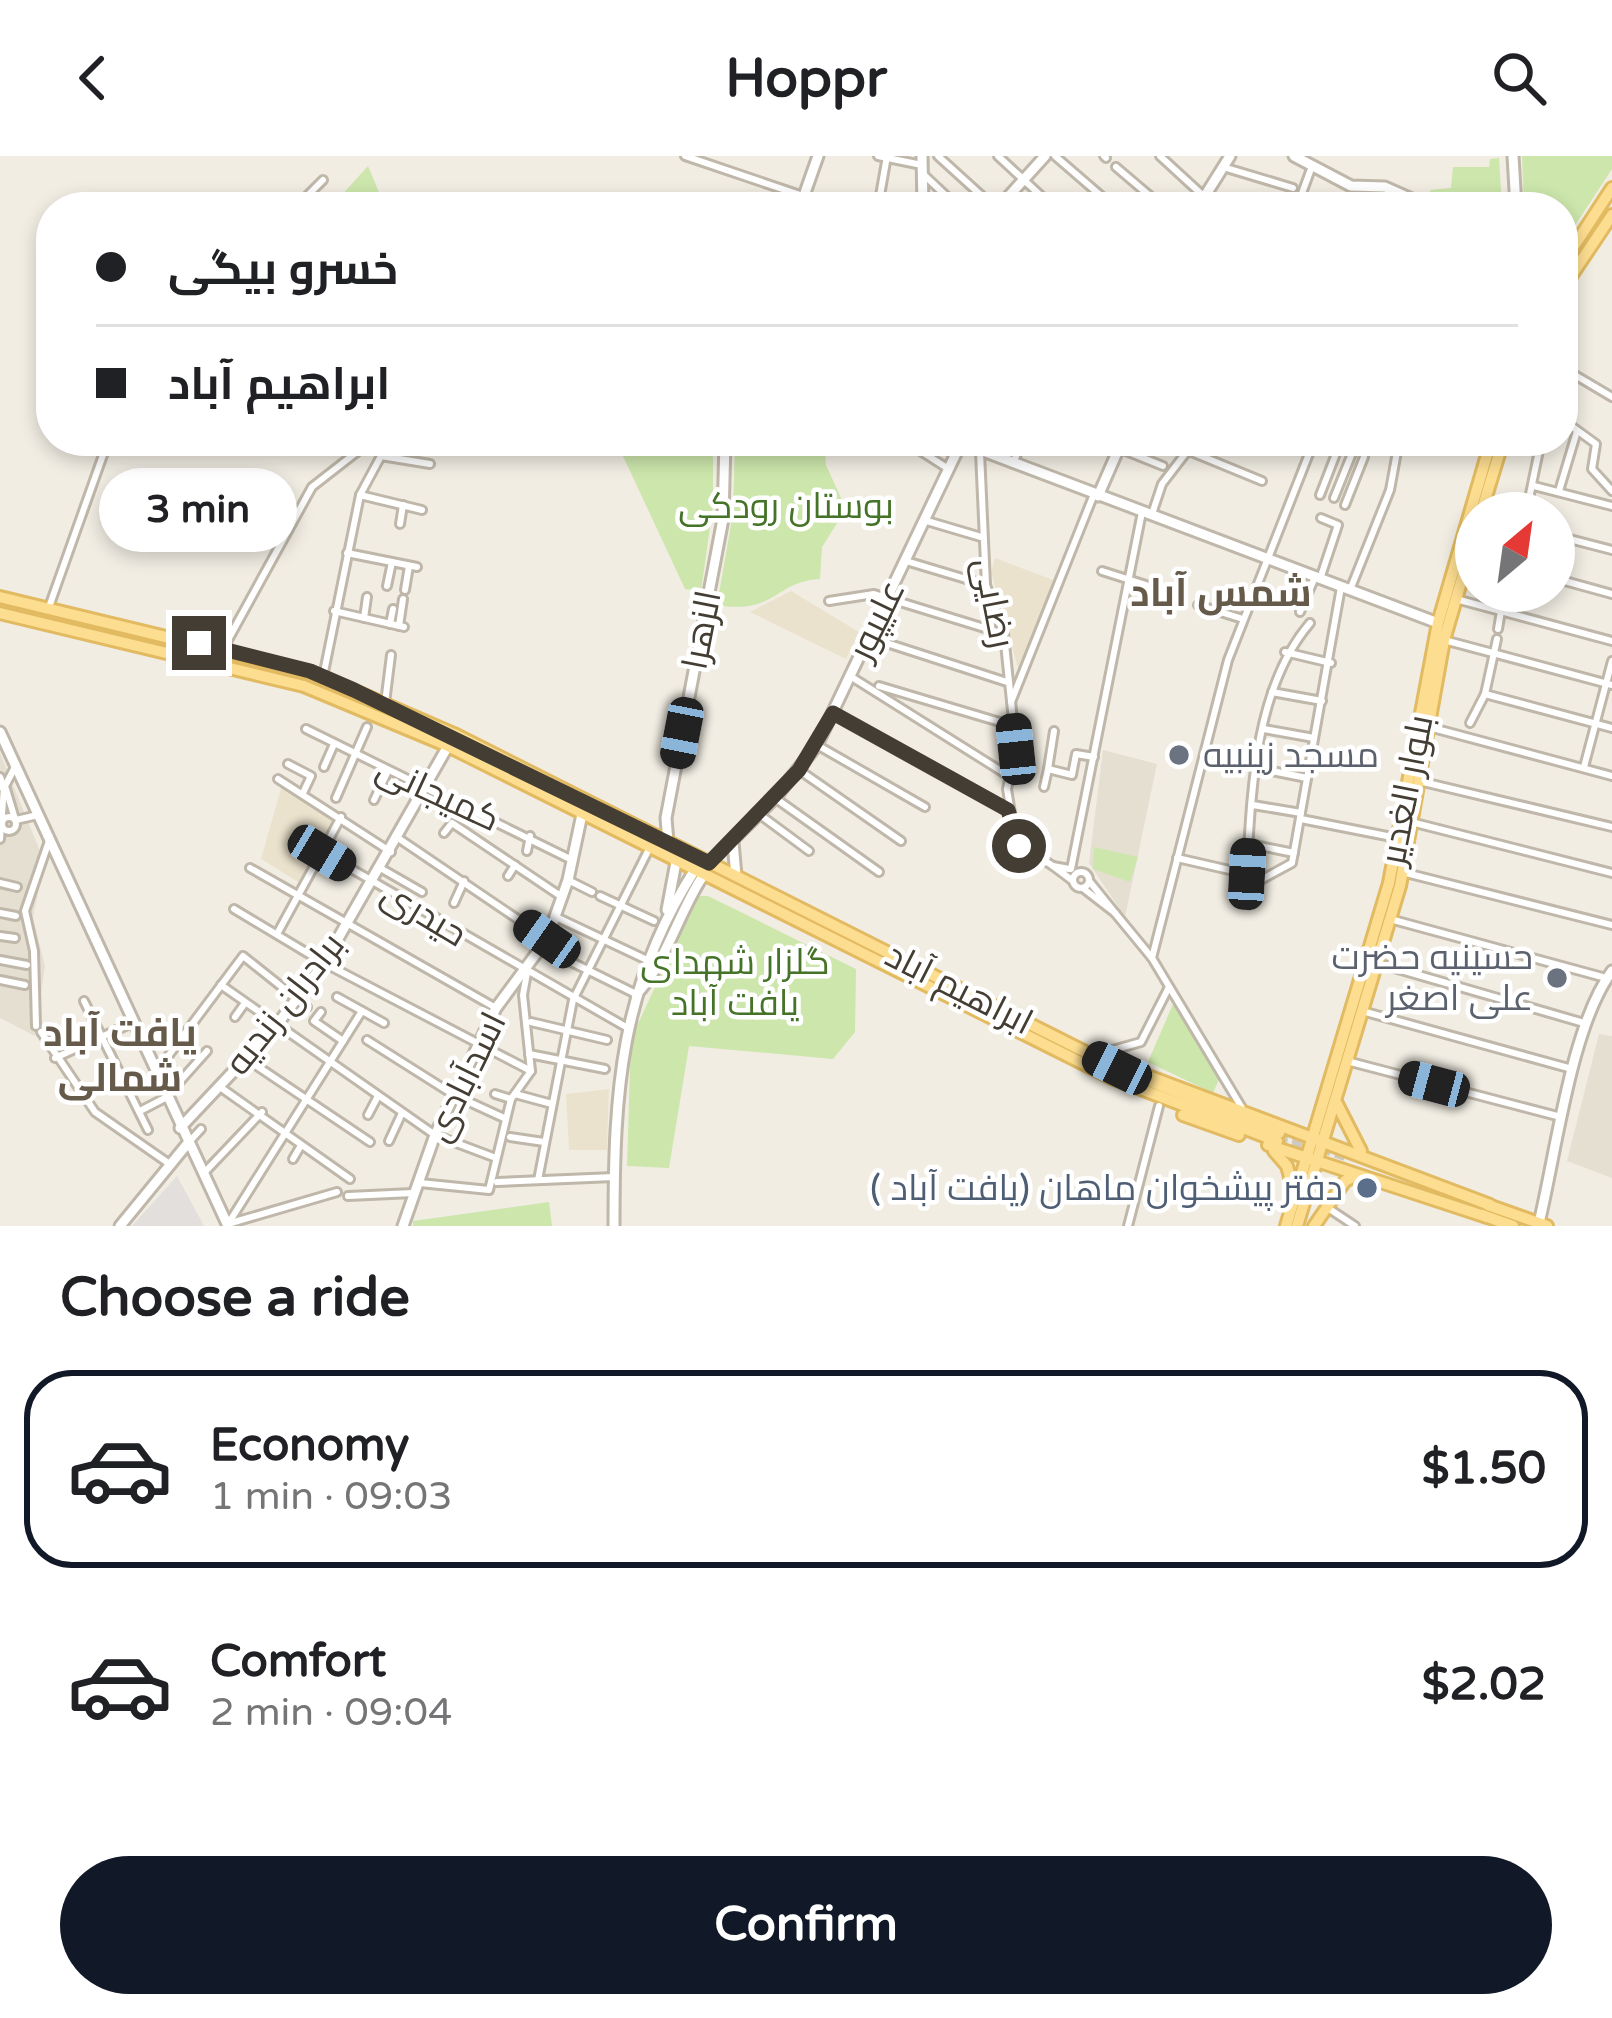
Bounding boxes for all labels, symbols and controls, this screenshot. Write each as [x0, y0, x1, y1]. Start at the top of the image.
icon: back [60, 45, 126, 111]
icon: search [1486, 45, 1552, 111]
text: Hoppr [725, 46, 887, 111]
text: خسرو بیگی [168, 243, 398, 297]
text: ابراهیم آباد [168, 358, 390, 412]
callout: 3 min [100, 469, 298, 553]
park label: بوستان رودکی [678, 485, 894, 528]
text: 3 min [146, 486, 250, 533]
north arrow [1455, 492, 1575, 612]
map controls [1455, 492, 1575, 612]
street label: رضایی [964, 554, 1024, 652]
district label: شمس آباد [1130, 570, 1312, 617]
street label: علیپور [838, 573, 915, 669]
street label: الزهرا [673, 587, 731, 673]
route end [172, 616, 226, 670]
car [657, 694, 707, 772]
car [994, 711, 1038, 787]
street label: بلوار الغدیر [1371, 711, 1443, 871]
place label: مسجد زینبیه [1203, 734, 1379, 777]
marker: مسجد زینبیه [1166, 742, 1192, 768]
street label: کمیجانی [369, 747, 507, 841]
car [282, 819, 362, 887]
route start [992, 819, 1046, 873]
car [1227, 837, 1267, 911]
street label: حیدری [374, 872, 474, 956]
car [507, 904, 587, 974]
street label: برادران زندیه [216, 924, 354, 1084]
street label: ابراهیم آباد [877, 934, 1040, 1046]
place label: حسینیه حضرت علی اصغر [1331, 936, 1533, 1020]
park label: گلزار شهدای یافت آباد [640, 941, 830, 1025]
marker: حسینیه حضرت علی اصغر [1544, 965, 1570, 991]
street label: اسدآبادی [416, 1005, 516, 1149]
district label: یافت آباد شمالی [43, 1010, 197, 1102]
car [1077, 1036, 1157, 1100]
car [1395, 1057, 1473, 1111]
place label: دفتر پیشخوان ماهان (یافت آباد ) [870, 1167, 1343, 1211]
marker: دفتر پیشخوان ماهان (یافت آباد ) [1354, 1175, 1380, 1201]
text: Choose a ride [60, 1265, 410, 1330]
icon: car [66, 1415, 174, 1523]
text: Economy [210, 1419, 409, 1473]
text: $1.50 [1422, 1442, 1546, 1496]
text: 1 min · 09:03 [210, 1473, 452, 1520]
icon: car [66, 1631, 174, 1739]
text: Comfort [210, 1635, 386, 1689]
text: $2.02 [1422, 1658, 1546, 1712]
text: 2 min · 09:04 [210, 1689, 452, 1736]
button: Confirm [60, 1856, 1552, 1994]

